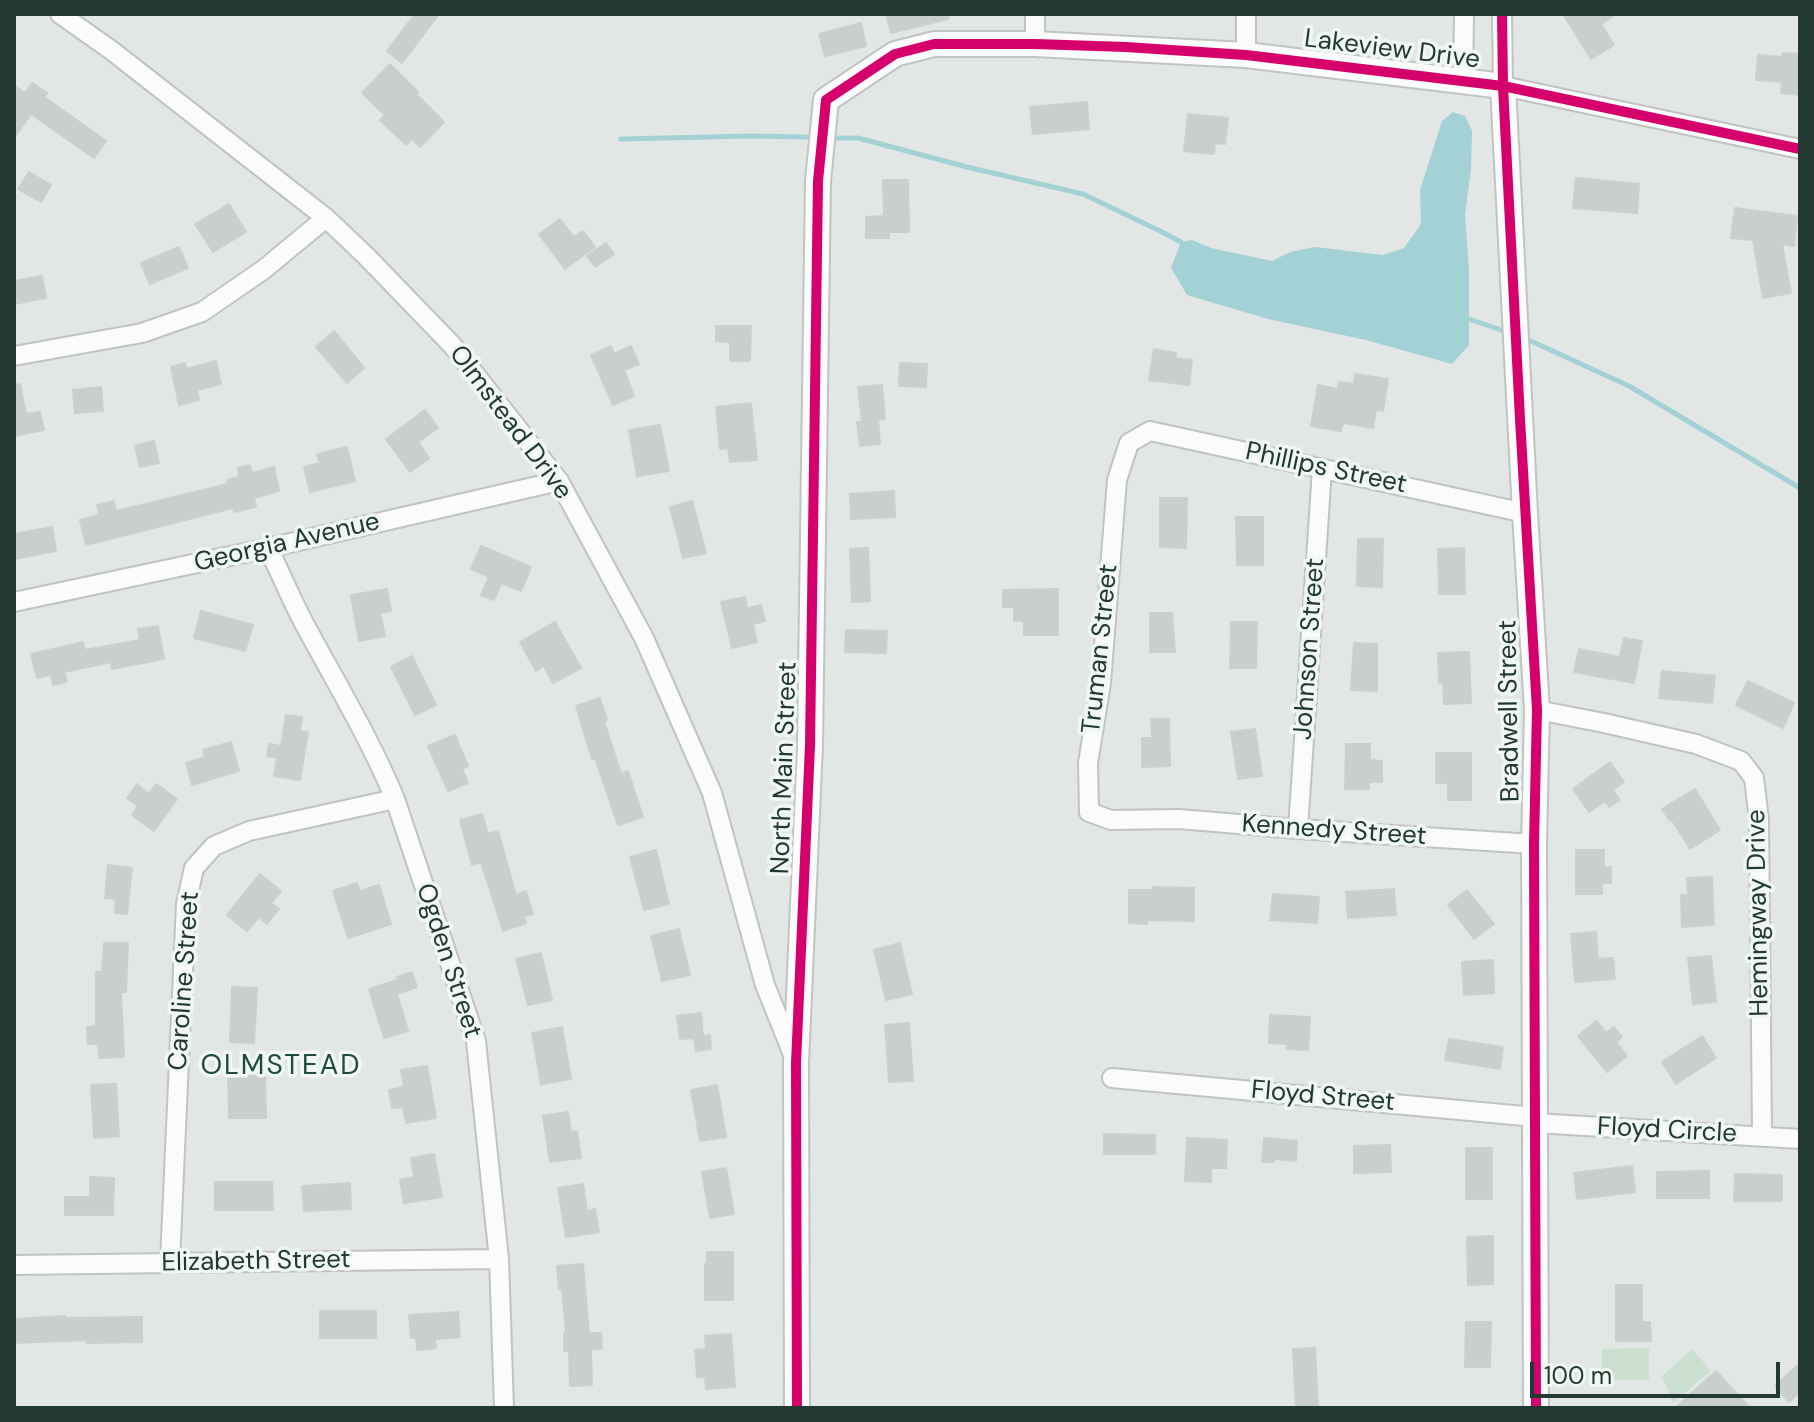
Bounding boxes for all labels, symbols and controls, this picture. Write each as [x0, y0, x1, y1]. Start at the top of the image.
street label: Lakeview Drive [1302, 24, 1482, 76]
street label: Olmstead Drive [442, 340, 578, 506]
street label: Phillips Street [1243, 437, 1409, 501]
street label: Georgia Avenue [191, 507, 383, 579]
street label: Johnson Street [1288, 557, 1332, 741]
street label: Truman Street [1077, 563, 1125, 735]
street label: Bradwell Street [1493, 620, 1527, 802]
street label: North Main Street [766, 661, 804, 875]
street label: Kennedy Street [1241, 809, 1427, 853]
street label: Hemingway Drive [1742, 809, 1776, 1017]
street label: Ogden Street [408, 880, 488, 1042]
street label: Caroline Street [163, 890, 207, 1072]
district label: OLMSTEAD [200, 1050, 362, 1084]
street label: Floyd Street [1250, 1075, 1396, 1119]
street label: Floyd Circle [1596, 1112, 1738, 1150]
street label: Elizabeth Street [161, 1245, 351, 1279]
scale bar [1534, 1346, 1784, 1396]
text: 100 m [1544, 1360, 1612, 1391]

